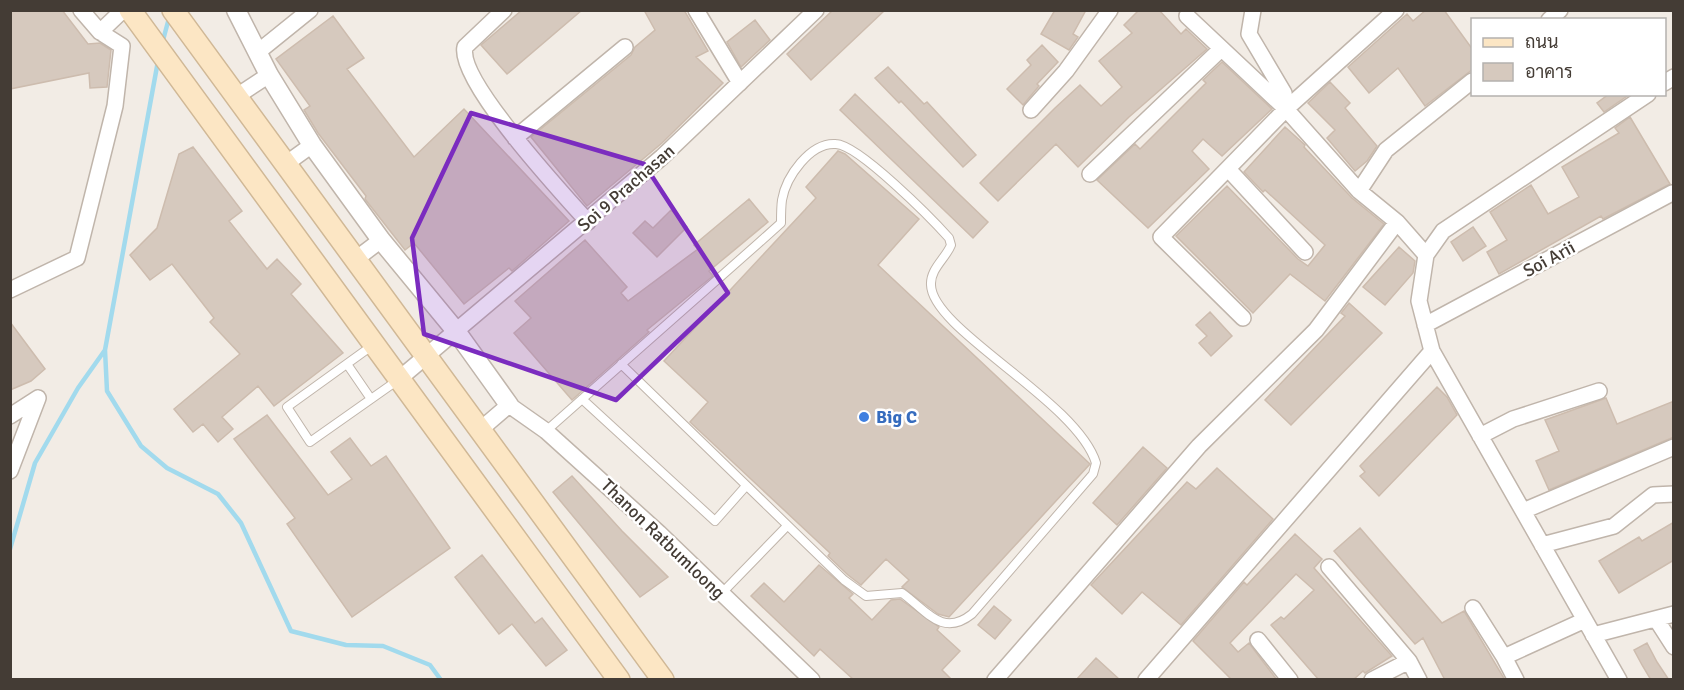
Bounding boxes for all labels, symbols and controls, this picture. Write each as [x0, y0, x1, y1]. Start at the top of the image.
legend [1471, 18, 1666, 96]
text: ถนน [1525, 31, 1558, 53]
text: อาคาร [1525, 61, 1573, 83]
street label: Soi 9 Prachasan [573, 140, 679, 236]
street label: Soi Arii [1519, 236, 1579, 282]
place label: Big C [876, 406, 917, 428]
marker: Big C [857, 410, 871, 424]
street label: Thanon Ratbumloong [597, 474, 729, 604]

